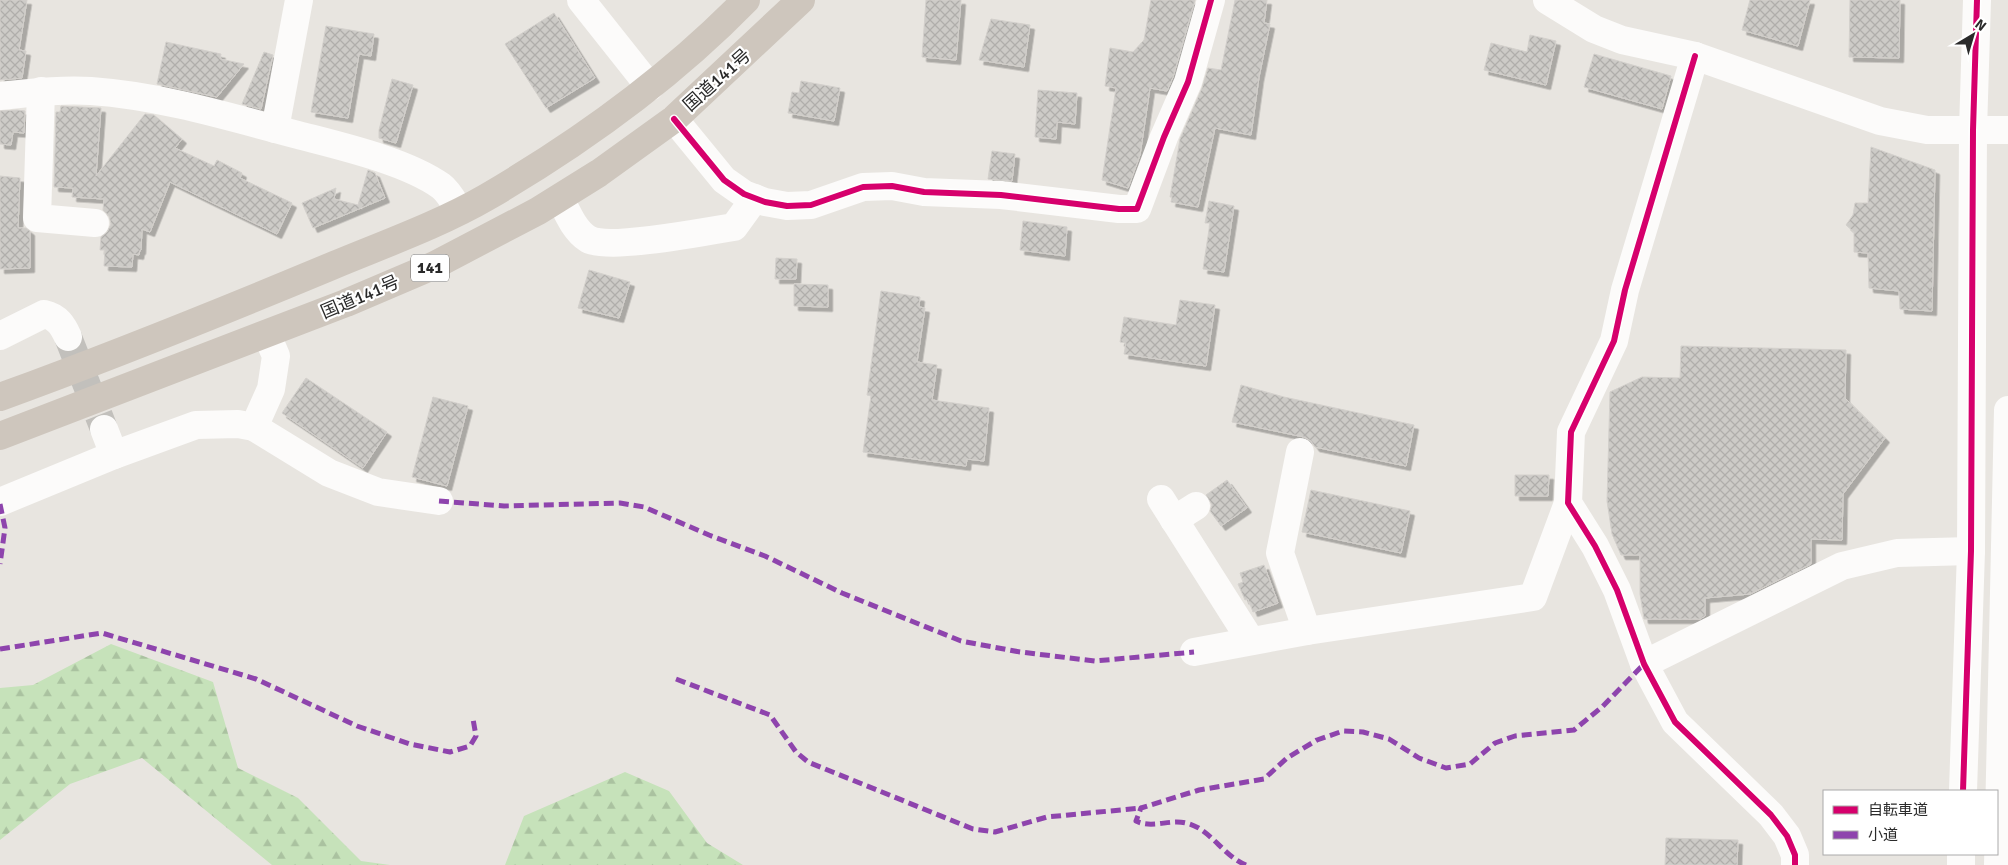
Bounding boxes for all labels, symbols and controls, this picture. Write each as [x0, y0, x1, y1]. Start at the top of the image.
north arrow [1948, 10, 1998, 60]
text: N [1972, 15, 1990, 35]
street label: 国道141号 [679, 44, 755, 116]
road number: 141 [411, 254, 449, 282]
street label: 国道141号 [317, 271, 403, 323]
legend [1823, 790, 1998, 855]
text: 自転車道 [1868, 801, 1928, 819]
text: 小道 [1868, 826, 1898, 844]

